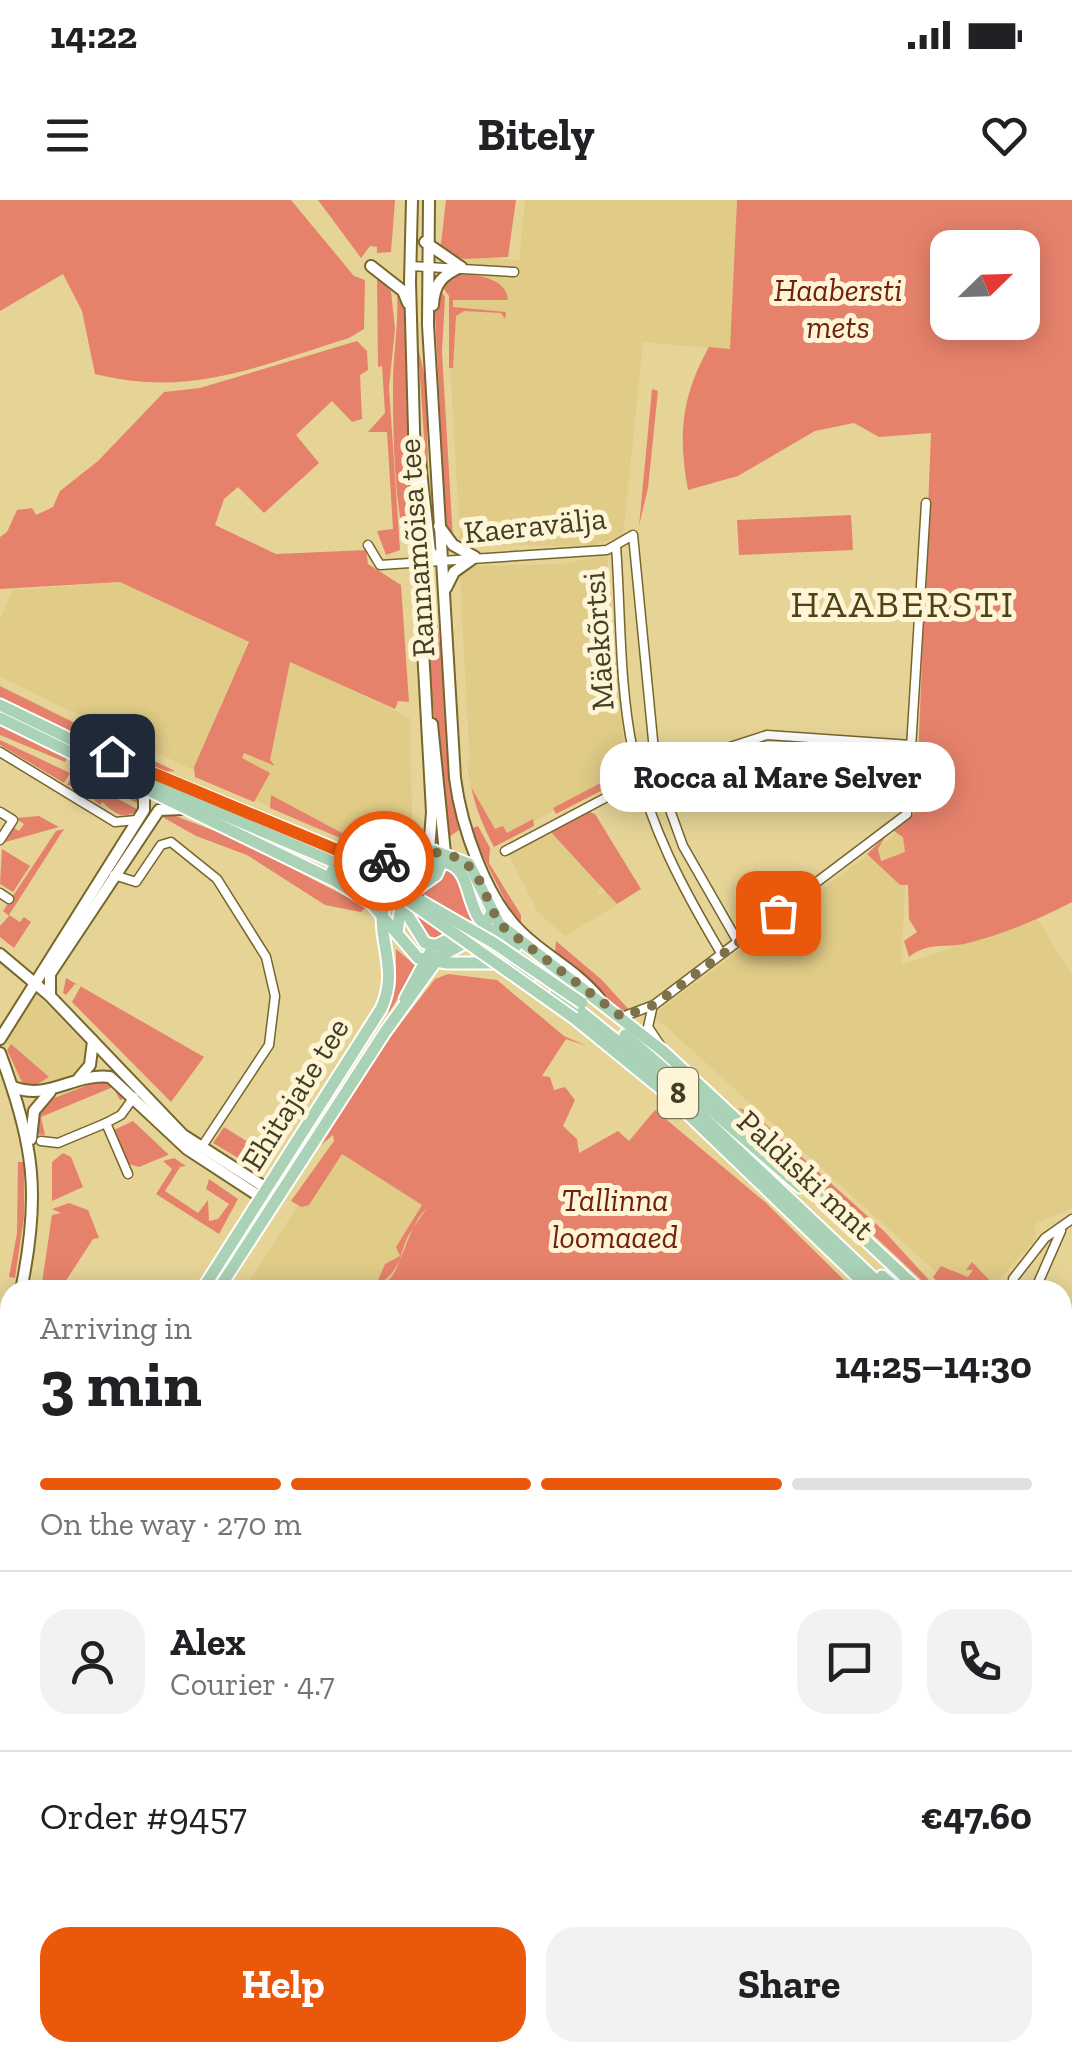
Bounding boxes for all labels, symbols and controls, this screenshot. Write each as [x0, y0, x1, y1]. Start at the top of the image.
text: 14:22 [50, 12, 137, 58]
icon: menu [40, 108, 95, 163]
text: Bitely [477, 108, 595, 162]
icon: heart [977, 108, 1032, 163]
north arrow [930, 230, 1040, 340]
map controls [930, 230, 1040, 340]
park label: Haabersti mets [774, 271, 902, 346]
street label: Rannamõisa tee [389, 437, 443, 659]
street label: Kaeravälja [462, 499, 608, 551]
street label: Mäekõrtsi [574, 570, 622, 712]
district label: HAABERSTI [790, 581, 1016, 627]
pin [70, 714, 155, 799]
icon: home [85, 729, 140, 784]
callout: Rocca al Mare Selver [600, 743, 956, 813]
text: Rocca al Mare Selver [633, 758, 922, 796]
courier [334, 811, 434, 911]
icon: bike [357, 834, 412, 889]
pin [736, 871, 821, 956]
icon: bag [751, 886, 806, 941]
street label: Ehitajate tee [233, 1011, 357, 1177]
road number: 8 [658, 1068, 698, 1118]
street label: Paldiski mnt [730, 1102, 882, 1248]
park label: Tallinna loomaaed [552, 1181, 678, 1256]
text: Arriving in [40, 1309, 192, 1347]
text: 14:25–14:30 [835, 1342, 1032, 1388]
text: 3 min [40, 1345, 202, 1423]
text: On the way · 270 m [40, 1505, 302, 1543]
button: person [40, 1609, 145, 1714]
button: chat [797, 1609, 902, 1714]
button: phone [927, 1609, 1032, 1714]
text: Alex [170, 1619, 246, 1665]
text: Courier · 4.7 [170, 1665, 334, 1703]
text: Order #9457 [40, 1793, 247, 1839]
text: €47.60 [921, 1793, 1032, 1839]
button: Help [40, 1927, 526, 2042]
button: Share [546, 1927, 1032, 2042]

